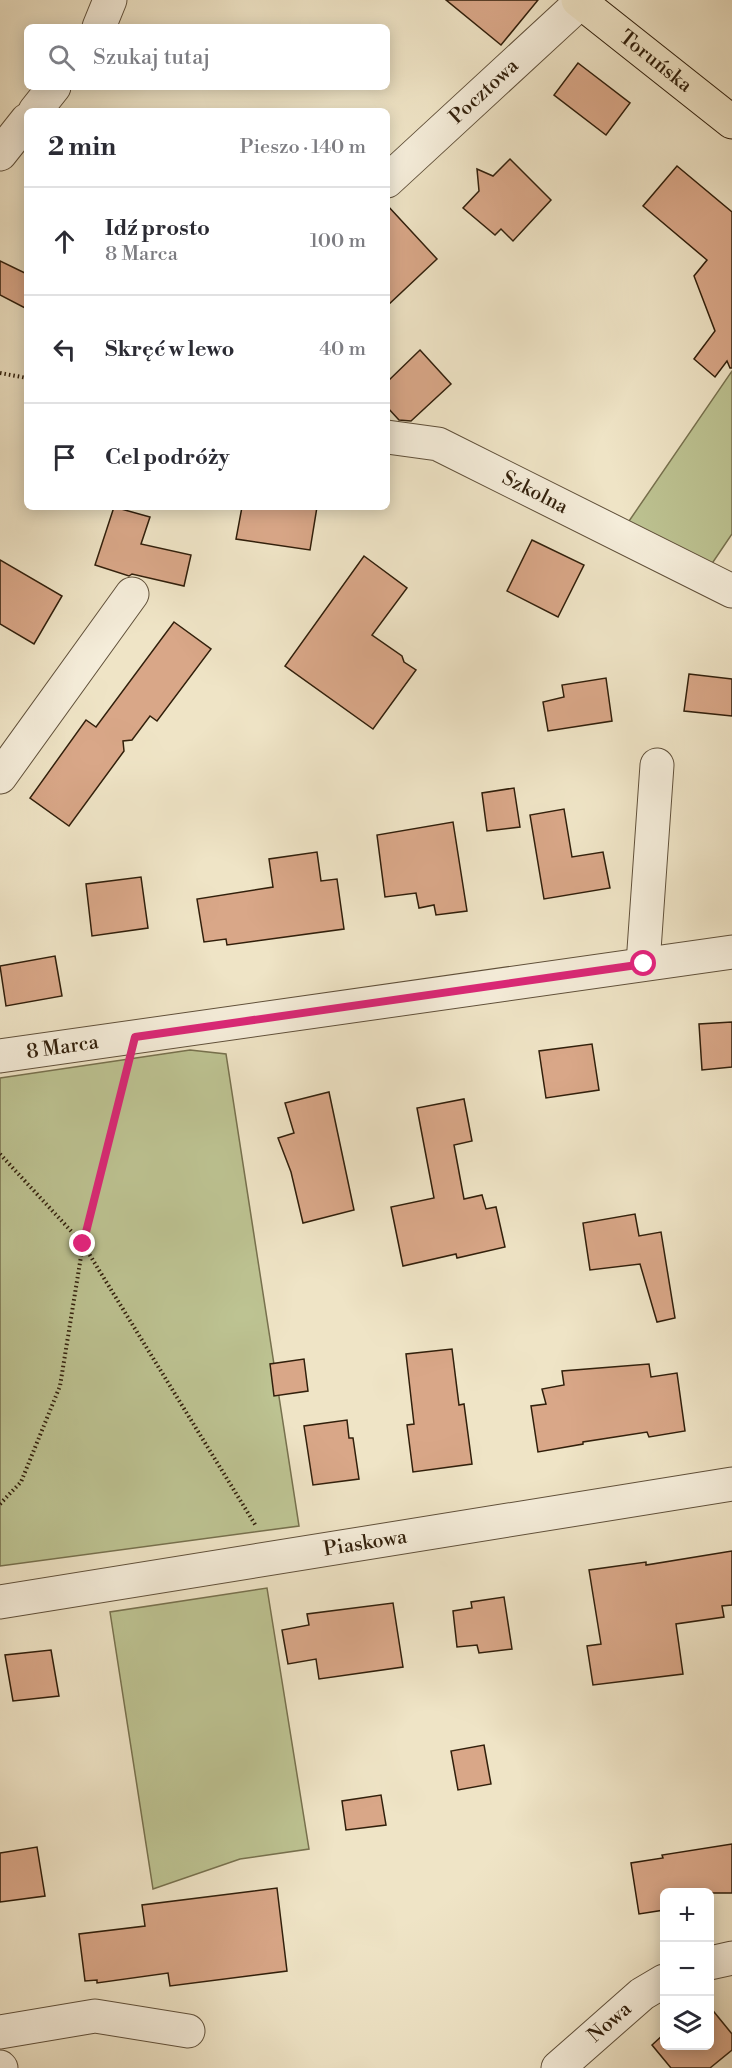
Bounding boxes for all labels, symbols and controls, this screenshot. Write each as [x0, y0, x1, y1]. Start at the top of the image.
search box [24, 24, 390, 90]
street label: Toruńska [614, 25, 698, 99]
icon: search [45, 41, 78, 74]
text: Szukaj tutaj [93, 44, 210, 71]
street label: Pocztowa [444, 53, 524, 130]
text: 2 min [48, 131, 116, 163]
text: Pieszo · 140 m [240, 135, 366, 160]
text: Idź prosto [105, 215, 210, 242]
icon: ahead [48, 225, 81, 258]
text: 100 m [310, 229, 366, 254]
text: 8 Marca [105, 242, 178, 267]
icon: left [48, 333, 81, 366]
text: Skręć w lewo [105, 336, 234, 363]
text: 40 m [319, 337, 366, 362]
icon: arrive [48, 441, 81, 474]
text: Cel podróży [105, 444, 229, 471]
street label: Szkolna [498, 466, 573, 520]
route start [630, 950, 656, 976]
street label: 8 Marca [25, 1030, 101, 1065]
route end [69, 1230, 95, 1256]
street label: Piaskowa [322, 1524, 410, 1562]
map controls [660, 1888, 714, 2050]
button: + [660, 1888, 714, 1942]
button: − [660, 1942, 714, 1996]
street label: Nowa [583, 1996, 637, 2048]
button: layers [660, 1996, 714, 2050]

